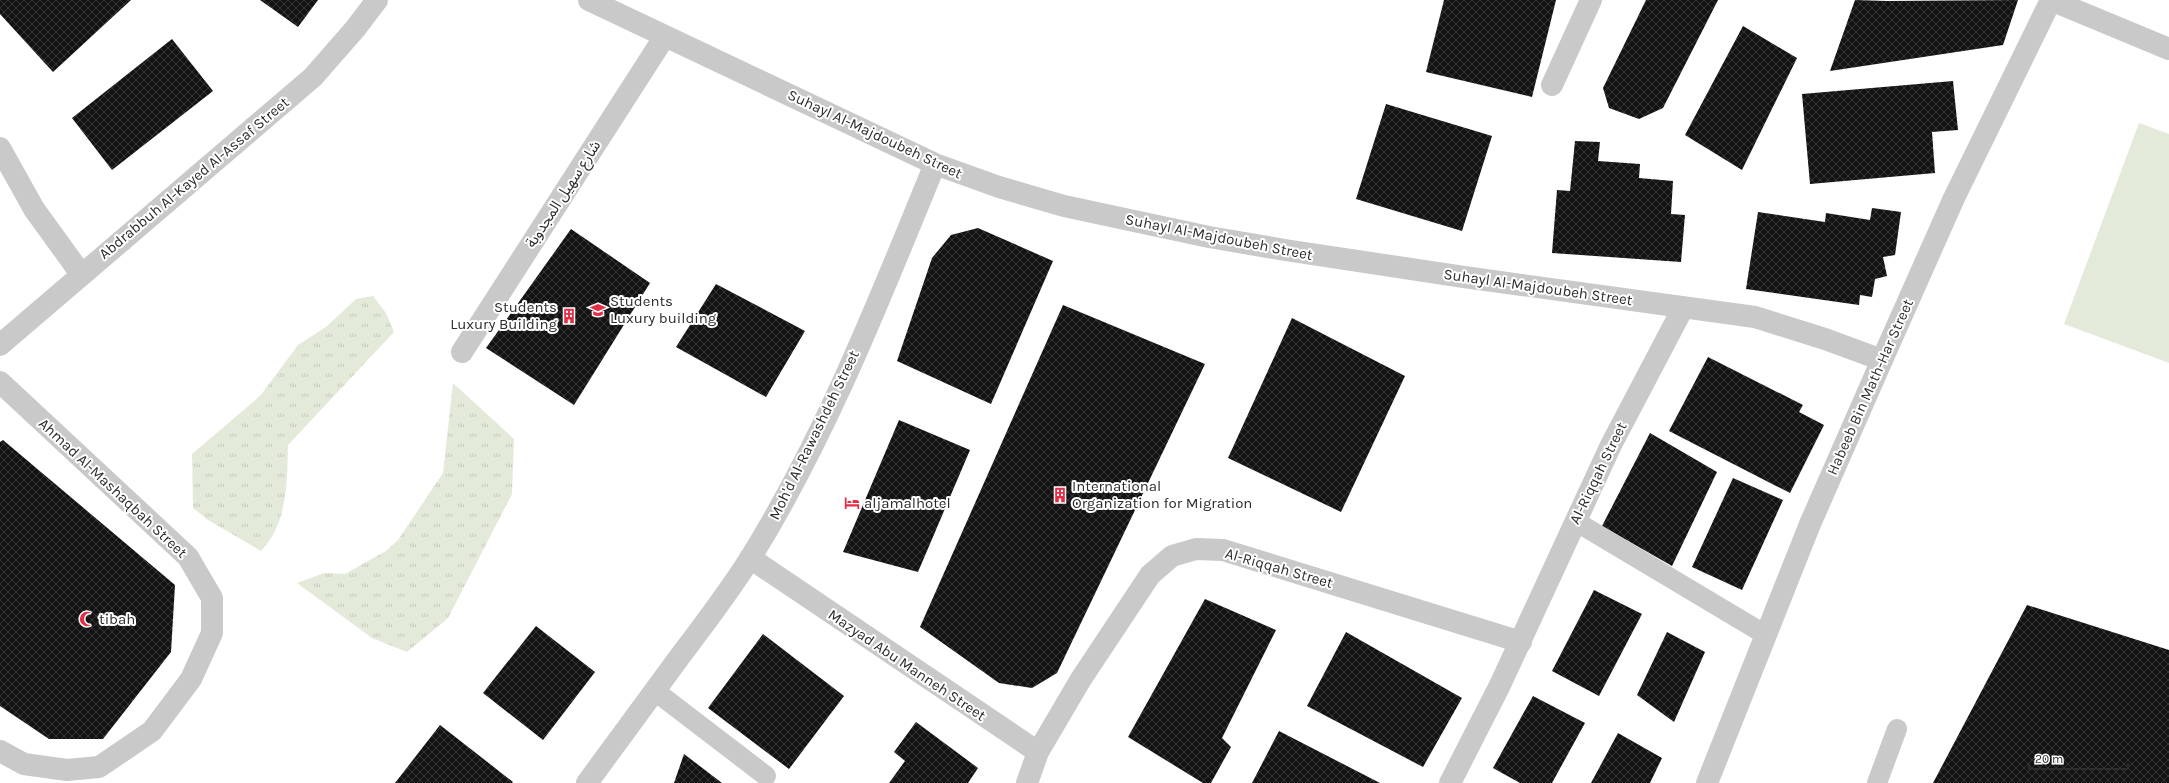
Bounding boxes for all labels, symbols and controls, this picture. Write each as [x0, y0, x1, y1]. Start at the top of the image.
street label: Suhayl Al-Majdoubeh Street [785, 86, 965, 183]
street label: Abdrabbuh Al-Kayed Al-Assaf Street [95, 93, 293, 263]
street label: شارع سهيل المجدوبة [522, 137, 607, 253]
street label: Suhayl Al-Majdoubeh Street [1124, 210, 1315, 264]
street label: Suhayl Al-Majdoubeh Street [1442, 265, 1634, 309]
place label: Students Luxury building [610, 292, 717, 327]
street label: Habeeb Bin Math-Har Street [1823, 296, 1917, 478]
place label: Students Luxury Building [450, 298, 558, 333]
school or university icon: Students Luxury building [589, 301, 607, 319]
building icon: Students Luxury Building [560, 307, 578, 325]
street label: Moh'd Al-Rawashdeh Street [765, 347, 863, 523]
street label: Ahmad Al-Mashaqbah Street [35, 414, 191, 562]
street label: Al-Riqqah Street [1566, 419, 1631, 527]
place label: International Organization for Migration [1072, 477, 1252, 512]
building icon: International Organization for Migration [1051, 486, 1069, 504]
hotel icon: aljamalhotel [843, 494, 861, 512]
place label: aljamalhotel [864, 494, 951, 512]
street label: Al-Riqqah Street [1223, 544, 1335, 592]
street label: Mazyad Abu Manneh Street [825, 605, 990, 725]
mosque icon: tibah [78, 610, 96, 628]
place label: tibah [99, 610, 135, 628]
scale bar [2029, 745, 2128, 771]
text: 20 m [2035, 752, 2063, 766]

